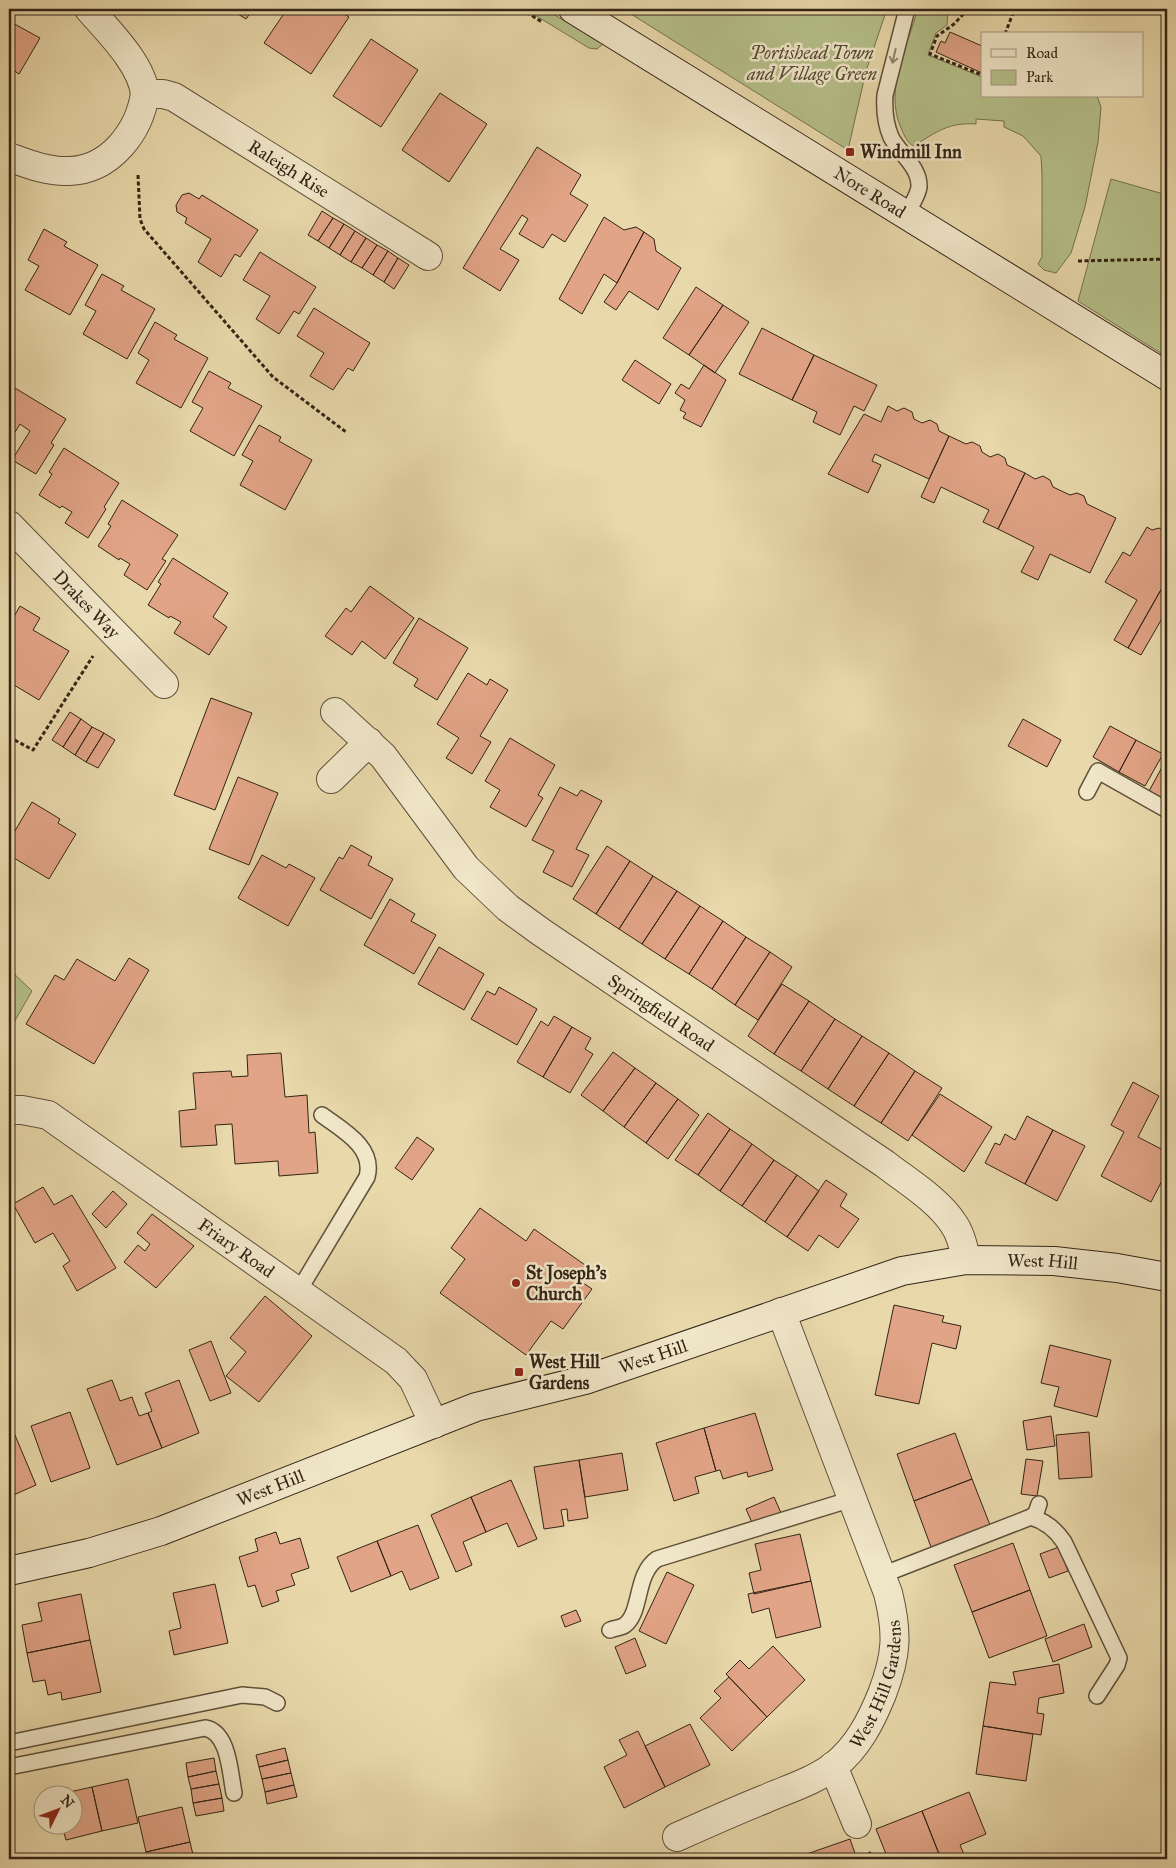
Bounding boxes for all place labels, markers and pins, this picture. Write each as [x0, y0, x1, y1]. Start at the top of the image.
place label: Windmill Inn [860, 141, 962, 163]
marker: Windmill Inn [844, 146, 856, 158]
place label: St Joseph's Church [526, 1262, 607, 1305]
marker: St Joseph's Church [510, 1277, 522, 1289]
place label: West Hill Gardens [529, 1351, 601, 1394]
marker: West Hill Gardens [513, 1366, 525, 1378]

